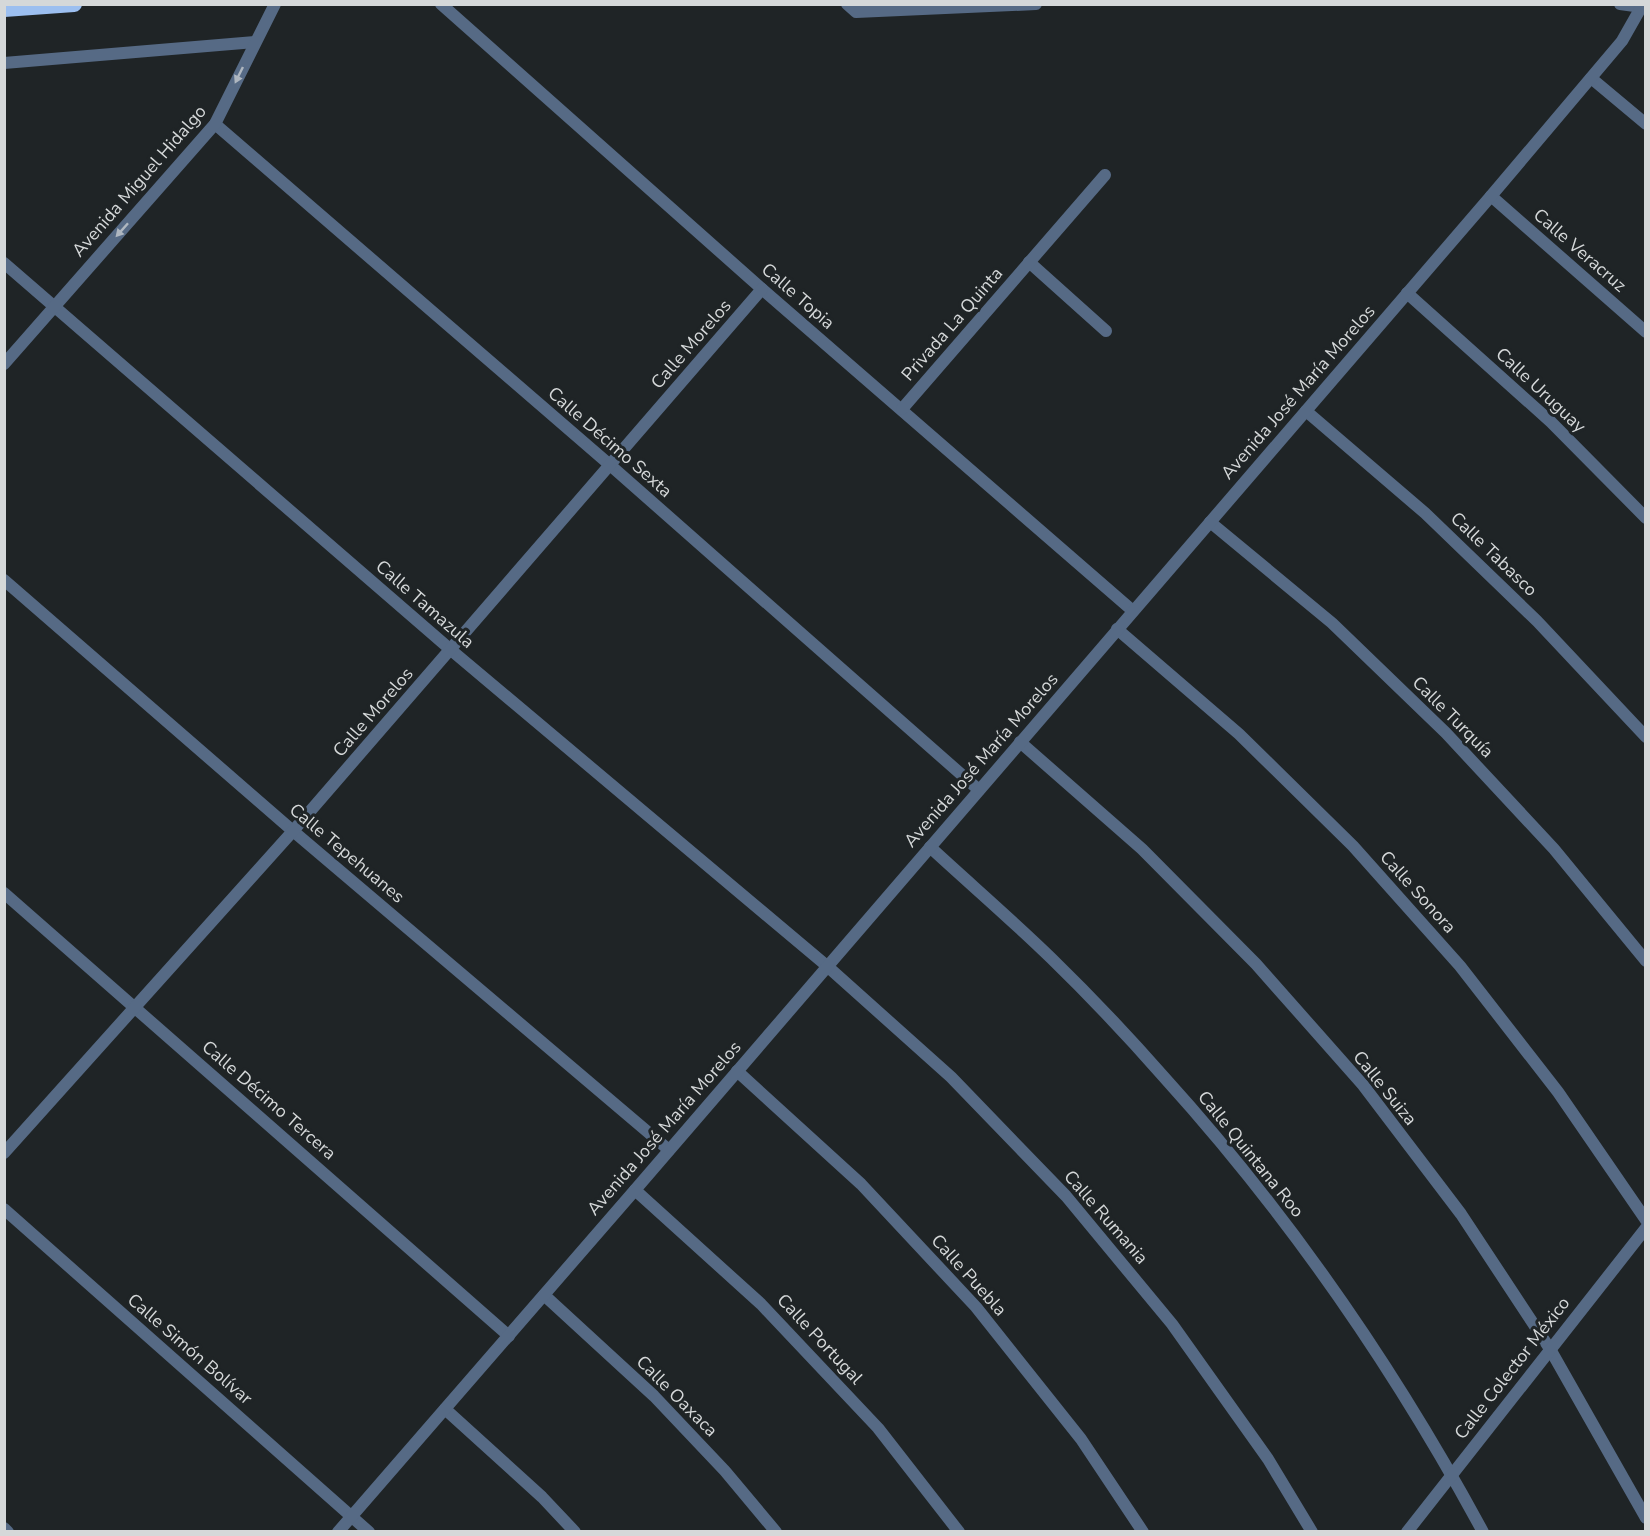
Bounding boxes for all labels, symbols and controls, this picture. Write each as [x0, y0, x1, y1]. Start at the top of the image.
one-way arrow [234, 67, 243, 84]
street label: Avenida Miguel Hidalgo [66, 100, 212, 262]
street label: Calle Veracruz [1528, 203, 1632, 297]
one-way arrow [115, 222, 129, 237]
street label: Calle Topia [756, 257, 840, 335]
street label: Privada La Quinta [896, 262, 1008, 386]
street label: Calle Morelos [645, 294, 737, 394]
street label: Avenida José María Morelos [1215, 300, 1381, 484]
street label: Calle Uruguay [1491, 342, 1592, 439]
street label: Calle Décimo Sexta [543, 381, 677, 503]
street label: Calle Tabasco [1445, 506, 1543, 602]
street label: Calle Tamazula [371, 554, 479, 654]
street label: Calle Morelos [327, 662, 419, 762]
street label: Avenida José María Morelos [898, 668, 1064, 852]
street label: Calle Turquía [1407, 671, 1499, 763]
street label: Calle Tepehuanes [284, 798, 410, 908]
street label: Calle Sonora [1375, 846, 1461, 938]
street label: Calle Décimo Tercera [197, 1035, 341, 1165]
street label: Avenida José María Morelos [581, 1036, 747, 1220]
street label: Calle Suiza [1348, 1046, 1422, 1130]
street label: Calle Quintana Roo [1192, 1086, 1310, 1222]
street label: Calle Rumania [1059, 1165, 1153, 1269]
street label: Calle Puebla [926, 1229, 1012, 1321]
street label: Calle Simón Bolívar [122, 1288, 258, 1410]
street label: Calle Portugal [772, 1288, 869, 1390]
street label: Calle Colector México [1449, 1292, 1575, 1444]
street label: Calle Oaxaca [631, 1350, 723, 1442]

